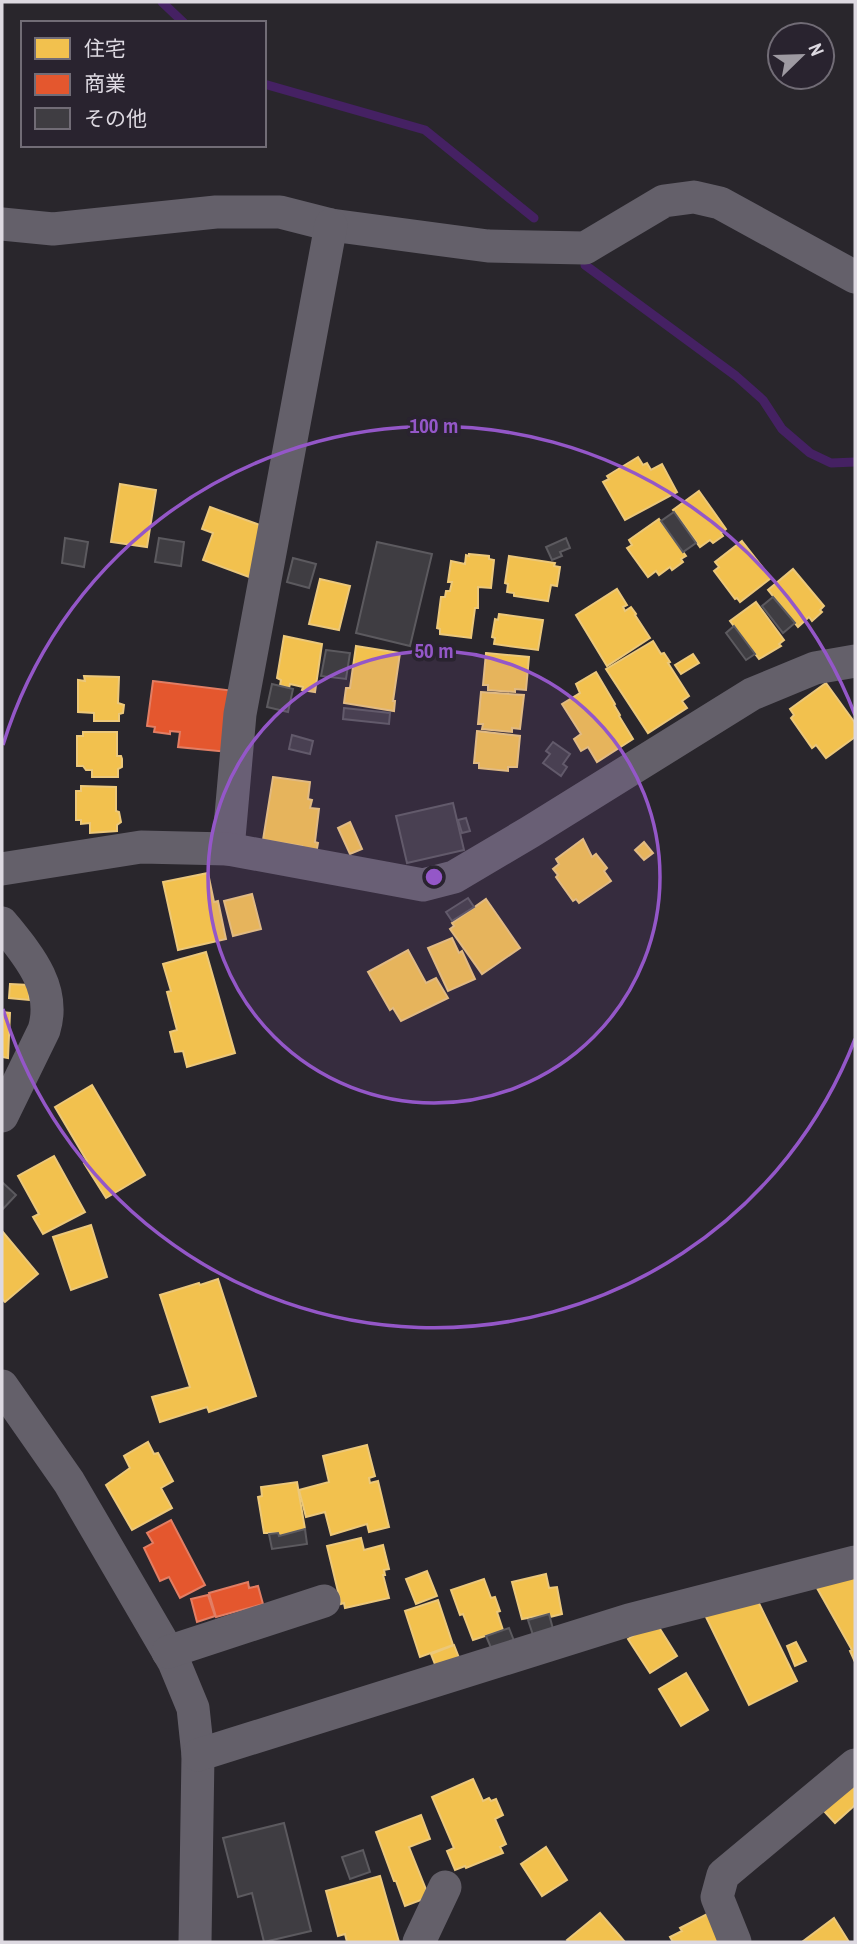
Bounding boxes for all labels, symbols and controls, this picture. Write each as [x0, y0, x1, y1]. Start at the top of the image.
legend [21, 21, 266, 147]
north arrow [766, 21, 836, 91]
text: 住宅 [84, 34, 126, 63]
text: N [802, 39, 831, 60]
text: 商業 [84, 69, 126, 98]
text: その他 [84, 104, 147, 133]
text: 100 m [410, 411, 458, 440]
text: 50 m [414, 636, 454, 665]
centre of rings [422, 865, 446, 889]

